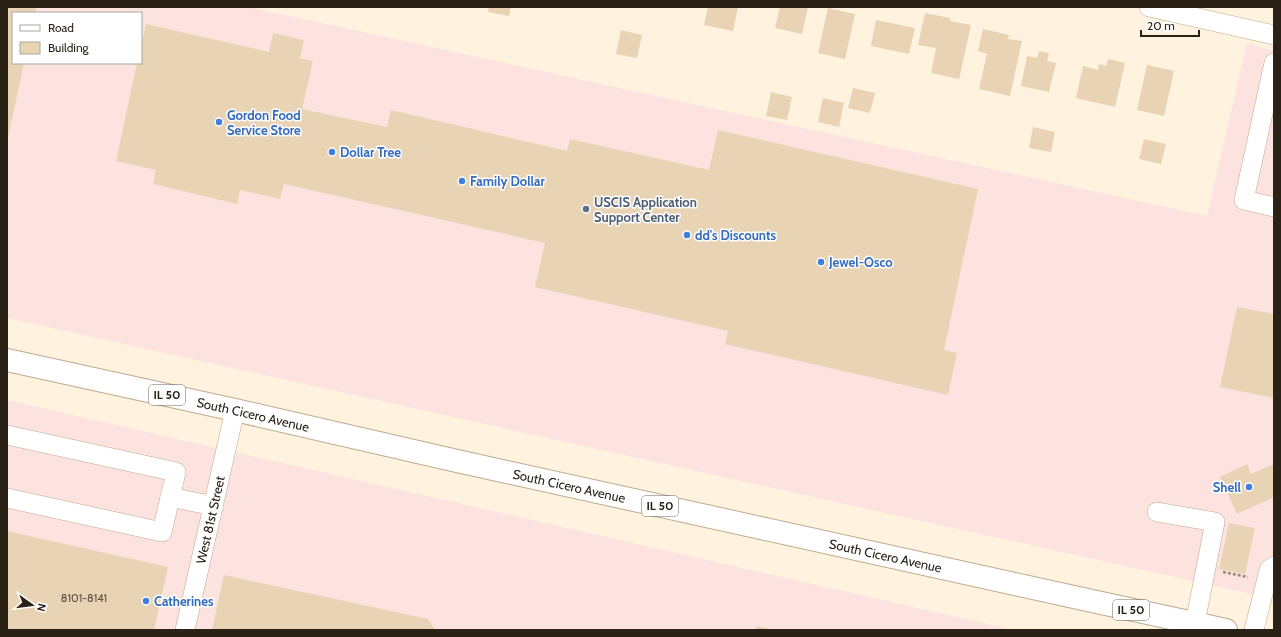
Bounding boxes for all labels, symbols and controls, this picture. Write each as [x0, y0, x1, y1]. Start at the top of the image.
legend [12, 12, 142, 64]
scale bar [1141, 12, 1199, 38]
text: 20 m [1147, 18, 1175, 33]
text: Road [48, 20, 74, 35]
text: Building [48, 40, 90, 55]
place label: Gordon Food Service Store [227, 107, 301, 138]
marker: Gordon Food Service Store [214, 117, 224, 127]
place label: Dollar Tree [340, 144, 401, 160]
marker: Dollar Tree [327, 147, 337, 157]
place label: Family Dollar [470, 173, 545, 189]
marker: Family Dollar [457, 176, 467, 186]
place label: USCIS Application Support Center [594, 194, 697, 225]
marker: USCIS Application Support Center [581, 204, 591, 214]
place label: dd's Discounts [695, 227, 776, 243]
marker: dd's Discounts [682, 230, 692, 240]
place label: Jewel-Osco [828, 254, 893, 270]
marker: Jewel-Osco [816, 257, 826, 267]
road number: IL 50 [149, 385, 185, 405]
street label: South Cicero Avenue [195, 394, 311, 435]
street label: South Cicero Avenue [511, 466, 627, 506]
street label: West 81st Street [192, 474, 228, 565]
place label: Shell [1213, 479, 1242, 495]
marker: Shell [1244, 482, 1254, 492]
road number: IL 50 [642, 496, 678, 516]
street label: South Cicero Avenue [828, 535, 944, 576]
north arrow [12, 585, 52, 625]
house number: 8101-8141 [61, 591, 107, 605]
place label: Catherines [154, 593, 214, 609]
marker: Catherines [141, 596, 151, 606]
road number: IL 50 [1113, 600, 1149, 620]
text: N [34, 602, 49, 613]

